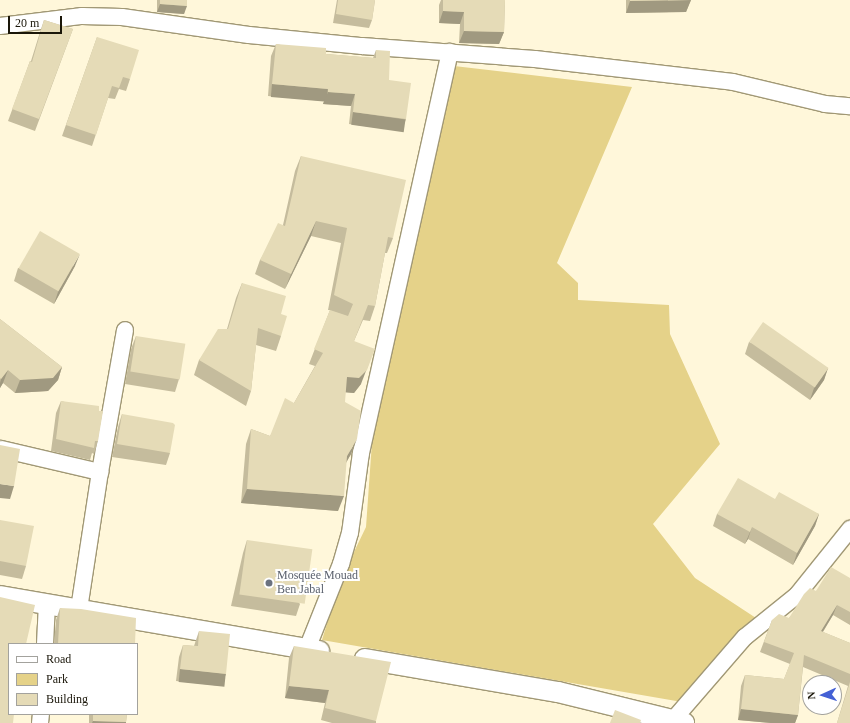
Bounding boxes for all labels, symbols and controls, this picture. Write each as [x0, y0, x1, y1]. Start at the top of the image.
scale bar [10, 8, 64, 34]
text: 20 m [15, 16, 39, 30]
place label: Mosquée Mouad Ben Jabal [277, 569, 358, 597]
marker: Mosquée Mouad Ben Jabal [264, 578, 274, 588]
legend [8, 643, 138, 715]
text: Road [46, 652, 71, 666]
text: Park [46, 672, 68, 686]
north arrow [802, 675, 842, 715]
text: N [805, 691, 817, 700]
text: Building [46, 692, 88, 706]

